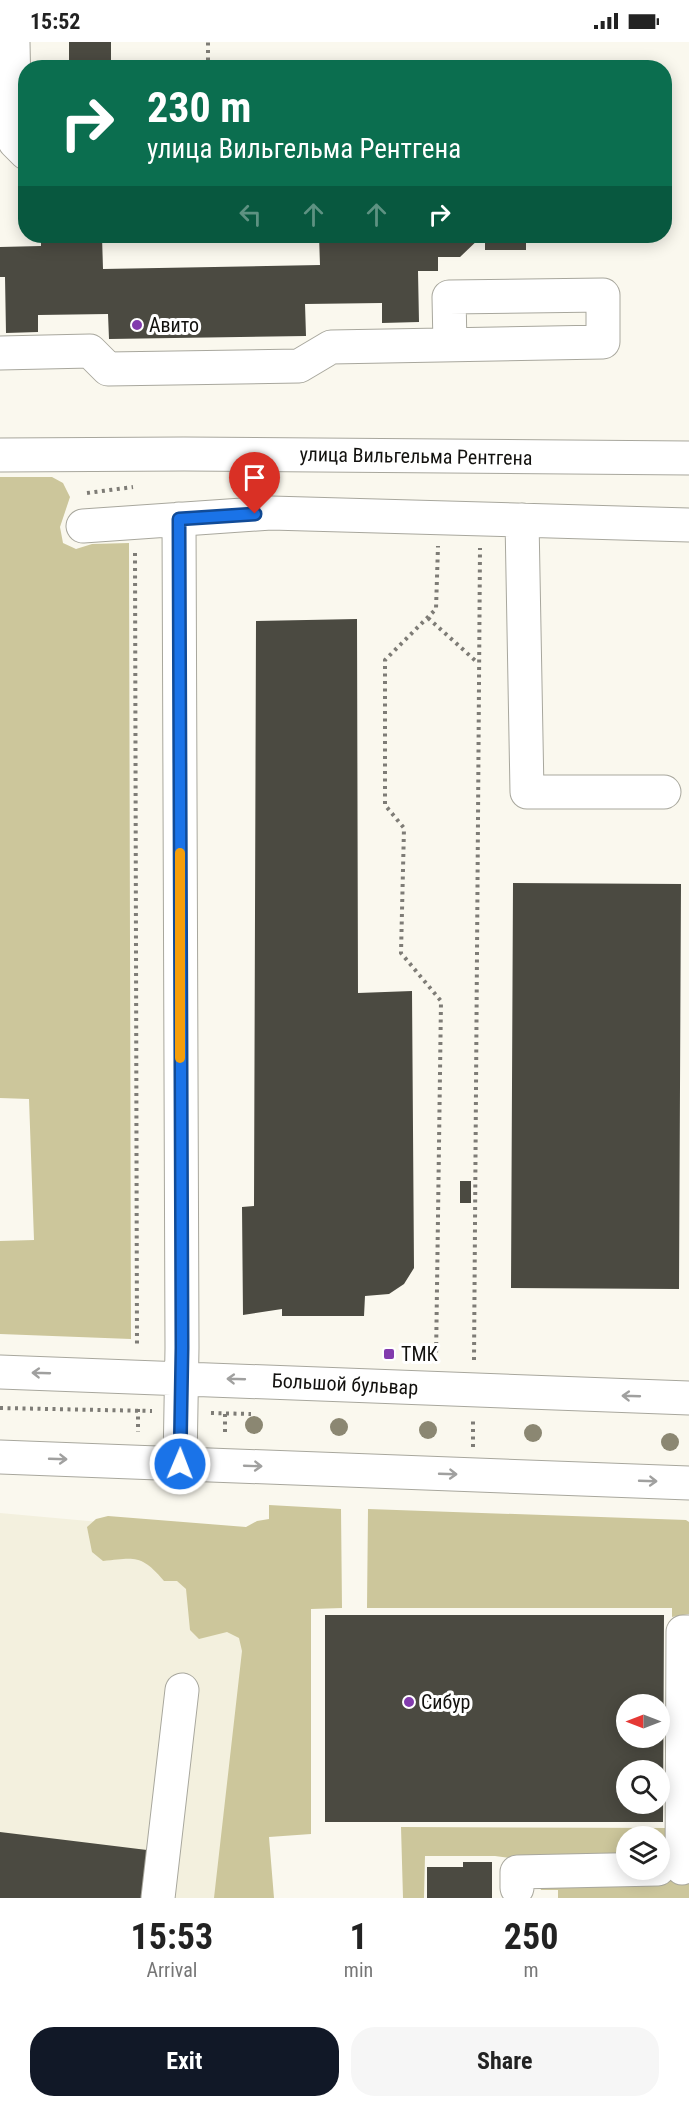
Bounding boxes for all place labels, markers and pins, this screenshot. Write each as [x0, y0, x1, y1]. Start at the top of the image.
place label: Авито [149, 313, 199, 337]
marker: Авито [130, 318, 144, 332]
pin [229, 452, 280, 514]
place label: ТМК [401, 1342, 439, 1366]
marker: ТМК [382, 1347, 396, 1361]
place label: Сибур [421, 1690, 470, 1714]
marker: Сибур [402, 1695, 416, 1709]

